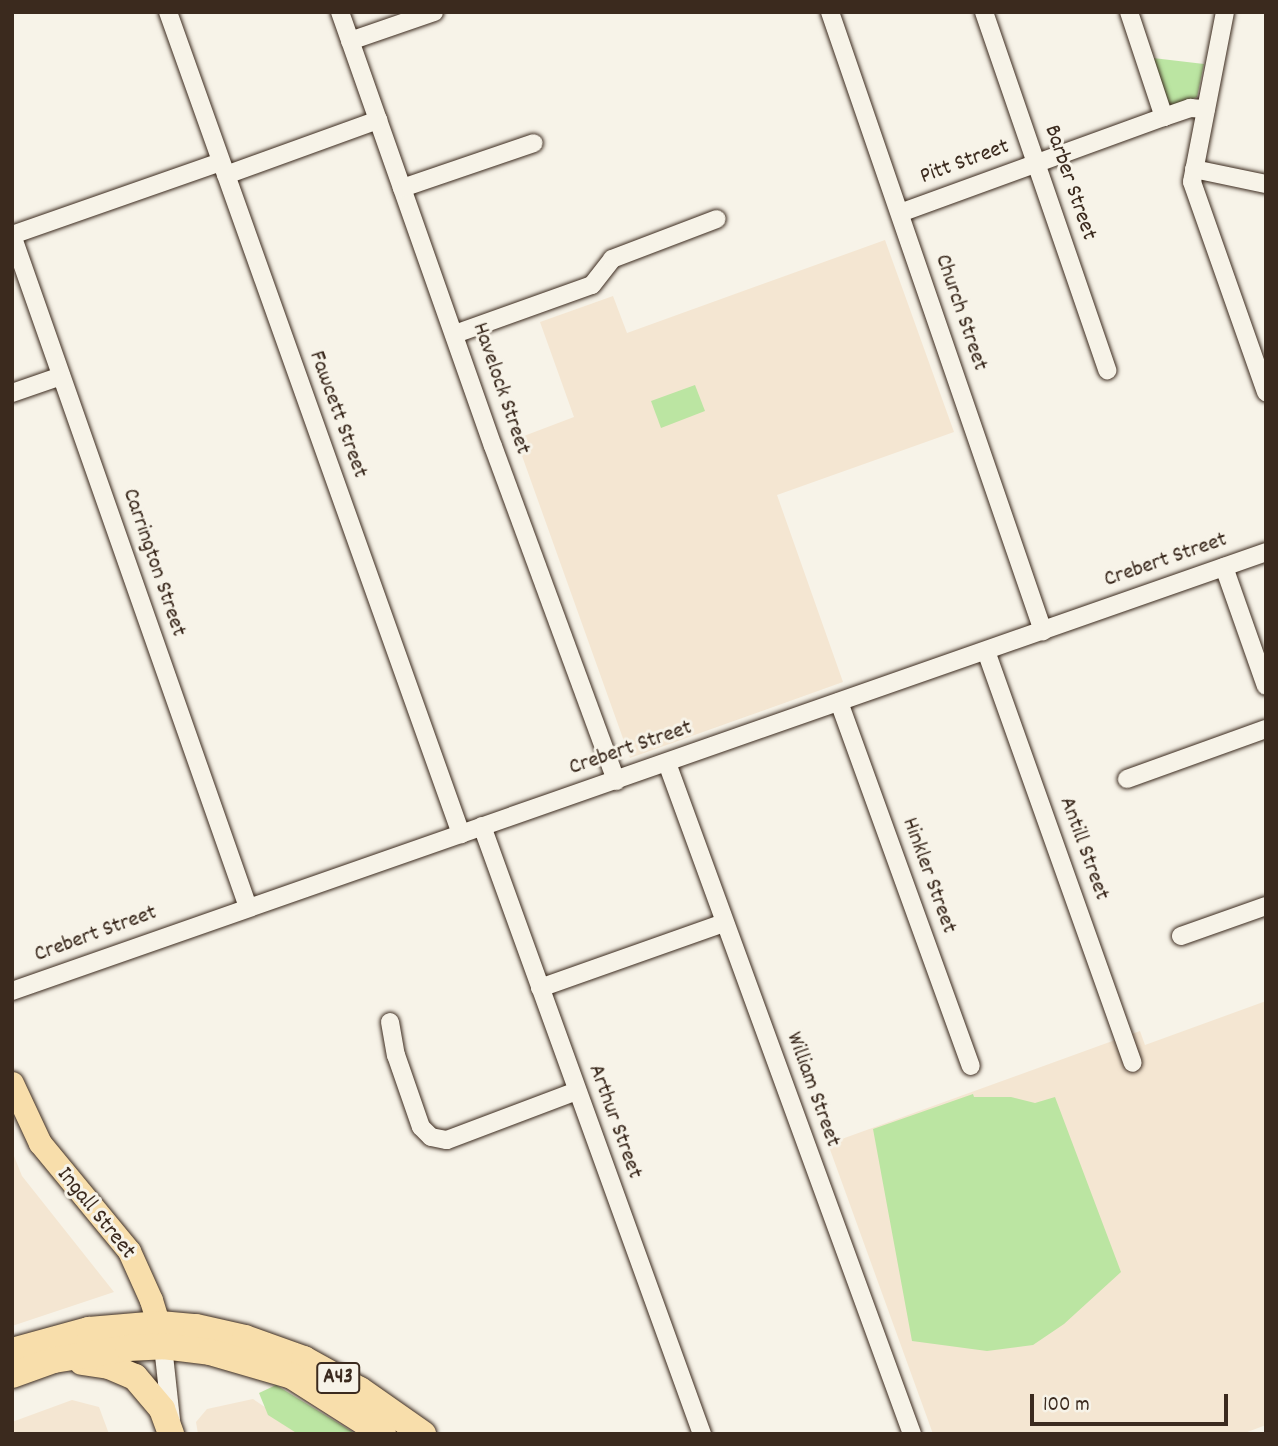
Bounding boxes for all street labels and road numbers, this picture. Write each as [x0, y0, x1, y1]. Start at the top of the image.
street label: Barber Street [1036, 122, 1102, 244]
street label: Pitt Street [917, 134, 1013, 192]
street label: Church Street [927, 251, 993, 375]
street label: Havelock Street [465, 319, 535, 459]
street label: Fawcett Street [301, 348, 373, 482]
street label: Carrington Street [115, 485, 191, 641]
street label: Crebert Street [1101, 527, 1231, 595]
street label: Crebert Street [566, 715, 696, 783]
street label: Antill Street [1052, 794, 1114, 904]
street label: Hinkler Street [894, 814, 962, 938]
street label: Crebert Street [31, 900, 161, 970]
street label: William Street [778, 1029, 846, 1151]
street label: Arthur Street [581, 1061, 647, 1183]
street label: Ingall Street [49, 1162, 141, 1266]
road number: A43 [315, 1360, 361, 1396]

